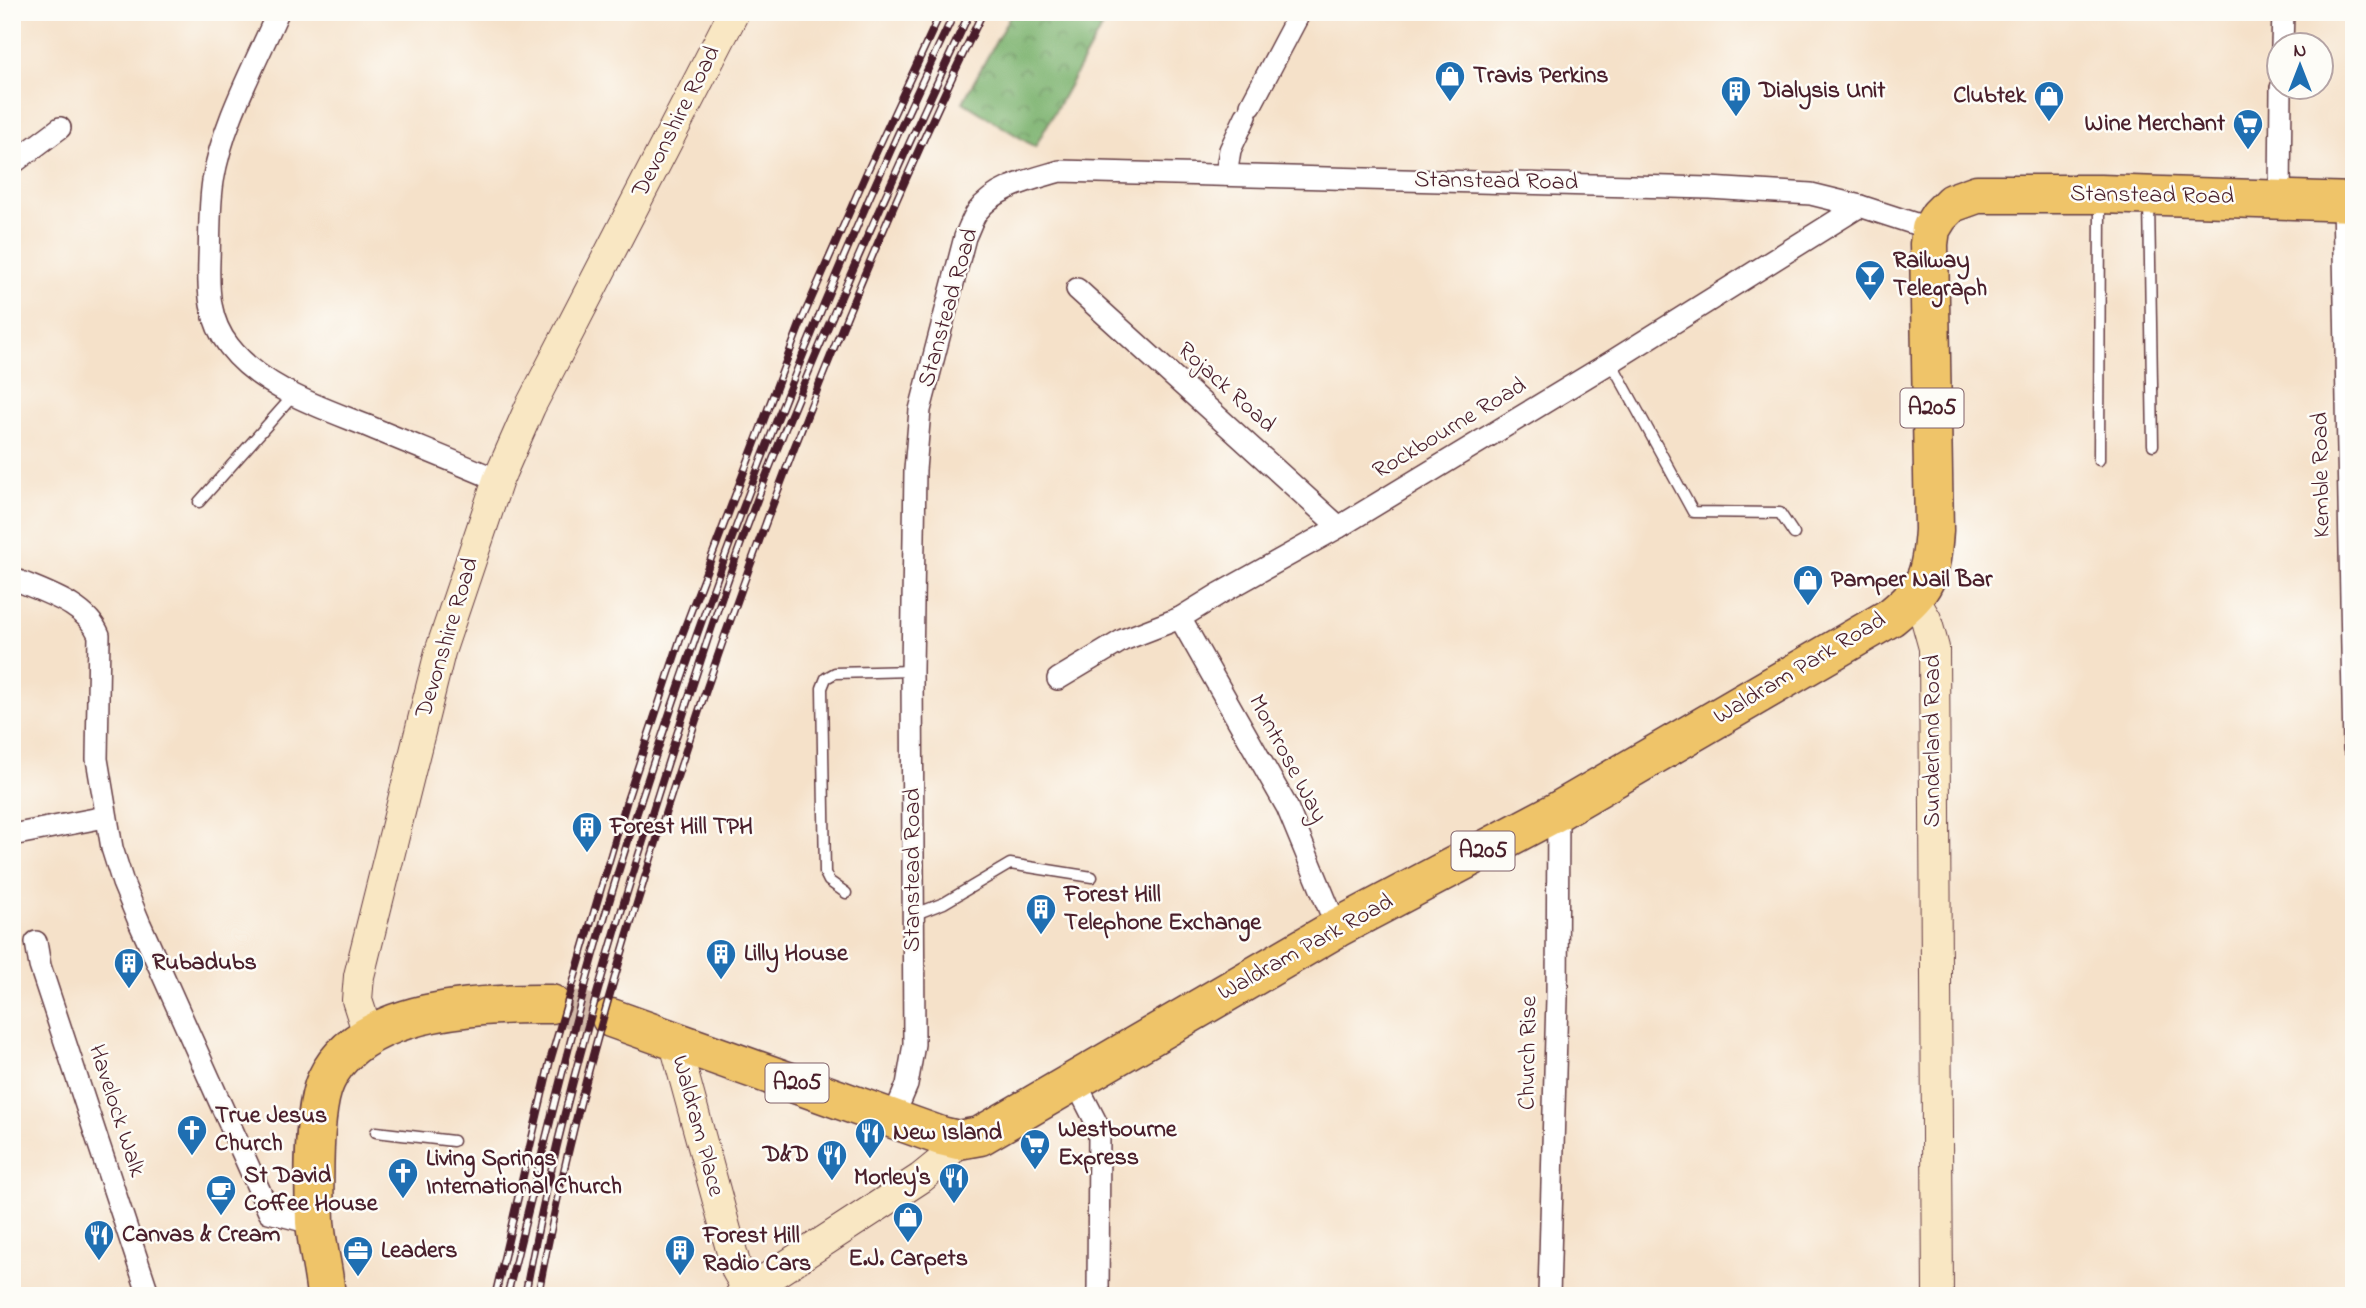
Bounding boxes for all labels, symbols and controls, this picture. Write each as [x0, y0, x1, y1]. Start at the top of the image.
north arrow [2264, 32, 2334, 102]
text: N [2294, 38, 2307, 65]
street label: Devonshire Road [623, 40, 731, 205]
shop icon: Travis Perkins [1433, 59, 1467, 103]
place label: Travis Perkins [1473, 59, 1608, 94]
building icon: Dialysis Unit [1719, 74, 1753, 118]
place label: Dialysis Unit [1758, 74, 1886, 110]
place label: Clubtek [1953, 79, 2026, 114]
shop icon: Clubtek [2032, 79, 2066, 123]
place label: Wine Merchant [2085, 107, 2226, 142]
supermarket icon: Wine Merchant [2231, 107, 2265, 151]
street label: Stanstead Road [1414, 163, 1579, 201]
street label: Stanstead Road [2070, 177, 2235, 215]
street label: Stanstead Road [910, 224, 989, 392]
place label: Railway Telegraph [1893, 244, 1987, 308]
bar icon: Railway Telegraph [1853, 258, 1887, 302]
street label: Rojack Road [1169, 334, 1284, 442]
street label: Rockbourne Road [1366, 369, 1534, 489]
road number: A205 [1900, 388, 1964, 428]
street label: Kemble Road [2303, 411, 2341, 538]
street label: Devonshire Road [407, 553, 489, 724]
shop icon: Pamper Nail Bar [1791, 563, 1825, 607]
place label: Pamper Nail Bar [1831, 563, 1993, 598]
street label: Waldram Park Road [1707, 603, 1893, 734]
street label: Sunderland Road [1916, 654, 1951, 828]
street label: Montrose Way [1238, 689, 1335, 830]
street label: Stanstead Road [896, 788, 931, 952]
building icon: Forest Hill TPH [570, 810, 604, 854]
place label: Forest Hill TPH [609, 810, 753, 845]
road number: A205 [1452, 832, 1514, 870]
place label: Forest Hill Telephone Exchange [1063, 878, 1262, 942]
street label: Waldram Park Road [1212, 885, 1401, 1011]
building icon: Forest Hill Telephone Exchange [1024, 892, 1058, 936]
building icon: Lilly House [704, 937, 738, 981]
place label: Lilly House [744, 937, 849, 973]
building icon: Rubadubs [112, 946, 146, 990]
place label: Rubadubs [152, 946, 257, 981]
street label: Church Rise [1511, 995, 1547, 1110]
street label: Havelock Walk [78, 1040, 154, 1182]
street label: Waldram Place [661, 1051, 733, 1201]
road number: A205 [766, 1064, 828, 1102]
place label: True Jesus Church [215, 1099, 327, 1162]
church icon: True Jesus Church [175, 1113, 209, 1157]
place label: Westbourne Express [1058, 1113, 1178, 1176]
restaurant icon: New Island [853, 1116, 887, 1160]
place label: New Island [893, 1116, 1002, 1151]
supermarket icon: Westbourne Express [1018, 1127, 1052, 1171]
place label: D&D [762, 1138, 809, 1173]
restaurant icon: D&D [815, 1138, 849, 1182]
place label: Living Springs International Church [426, 1142, 622, 1205]
church icon: Living Springs International Church [386, 1156, 420, 1200]
place label: St David Coffee House [244, 1159, 379, 1222]
place label: Morley's [854, 1161, 931, 1197]
restaurant icon: Morley's [937, 1161, 971, 1205]
cafe icon: St David Coffee House [204, 1173, 238, 1217]
shop icon: E.J. Carpets [891, 1200, 925, 1244]
restaurant icon: Canvas & Cream [82, 1218, 116, 1262]
place label: Canvas & Cream [122, 1218, 281, 1253]
place label: Forest Hill Radio Cars [702, 1219, 811, 1282]
building icon: Forest Hill Radio Cars [663, 1233, 697, 1277]
office icon: Leaders [341, 1234, 375, 1278]
place label: Leaders [381, 1234, 458, 1269]
place label: E.J. Carpets [848, 1242, 968, 1277]

